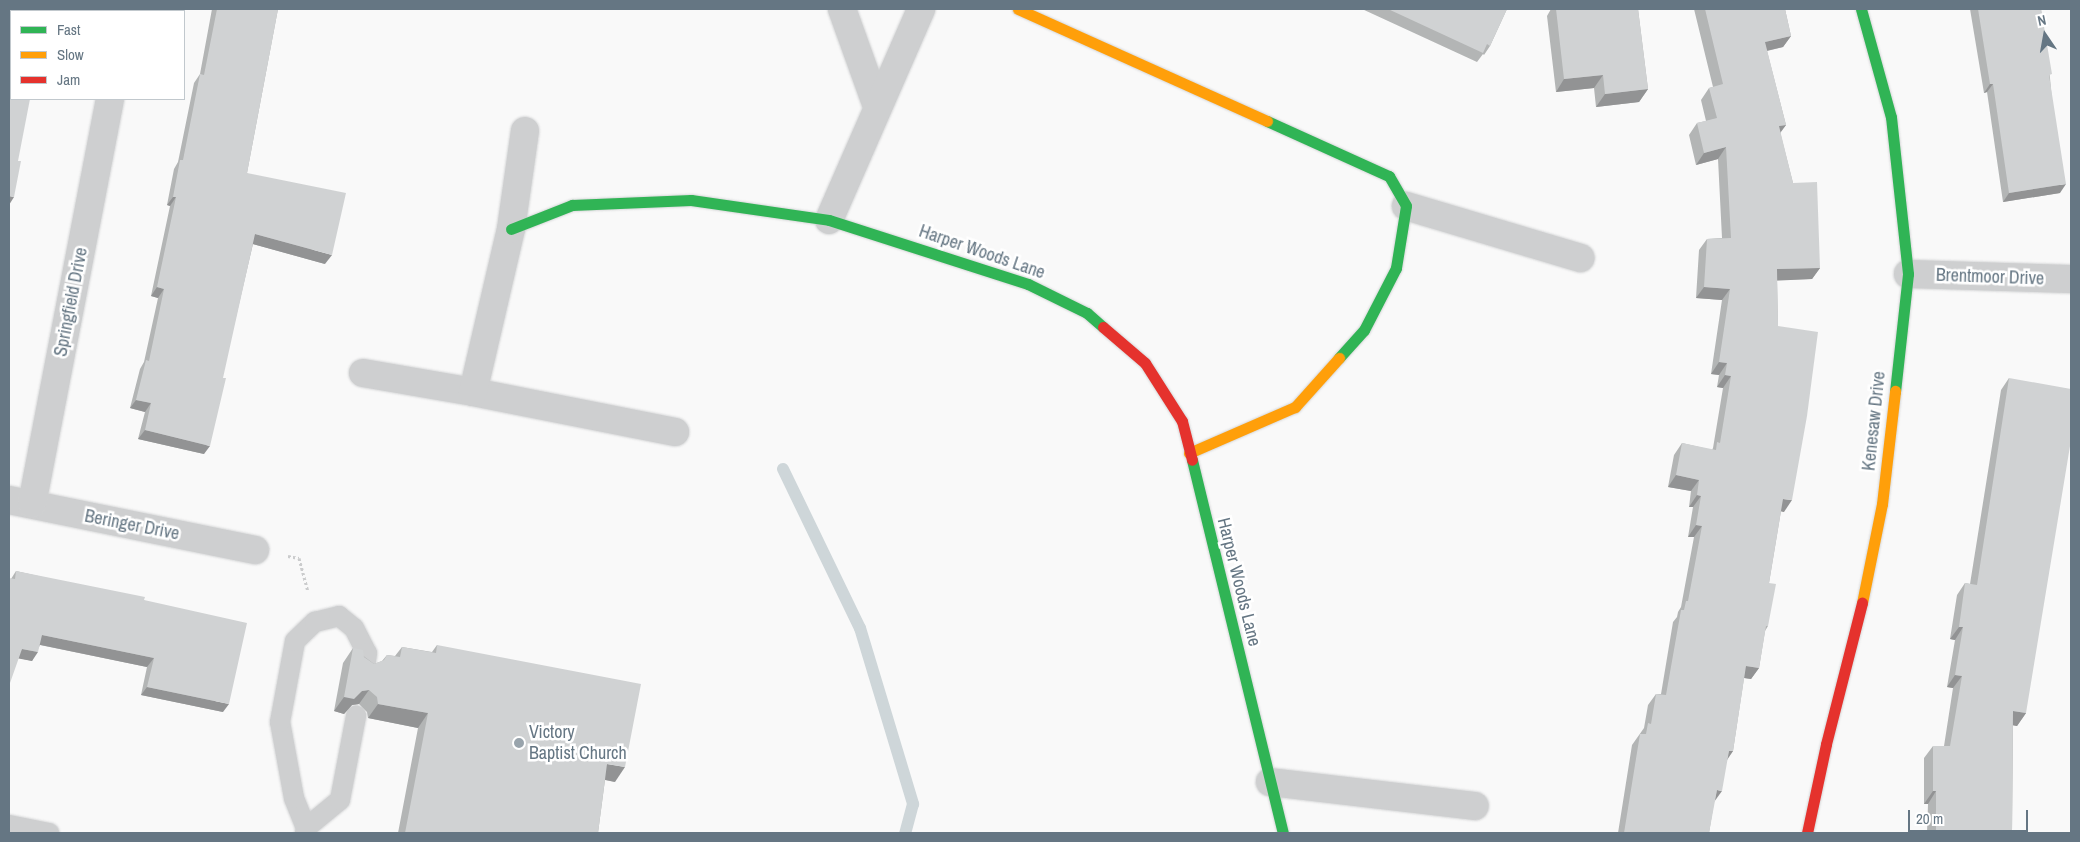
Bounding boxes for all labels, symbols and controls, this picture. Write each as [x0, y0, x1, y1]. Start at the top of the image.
legend [10, 10, 185, 100]
north arrow [2020, 10, 2070, 60]
text: N [2036, 11, 2048, 30]
text: Fast [57, 19, 80, 40]
text: Slow [57, 44, 84, 65]
text: Jam [57, 69, 80, 90]
street label: Harper Woods Lane [916, 220, 1048, 284]
street label: Springfield Drive [50, 246, 92, 358]
street label: Brentmoor Drive [1936, 264, 2044, 290]
street label: Kenesaw Drive [1858, 370, 1890, 472]
street label: Beringer Drive [83, 505, 181, 545]
street label: Harper Woods Lane [1213, 515, 1265, 649]
place label: Victory Baptist Church [529, 722, 627, 764]
marker: Victory Baptist Church [513, 737, 525, 749]
scale bar [1910, 800, 2030, 832]
text: 20 m [1916, 808, 1943, 829]

